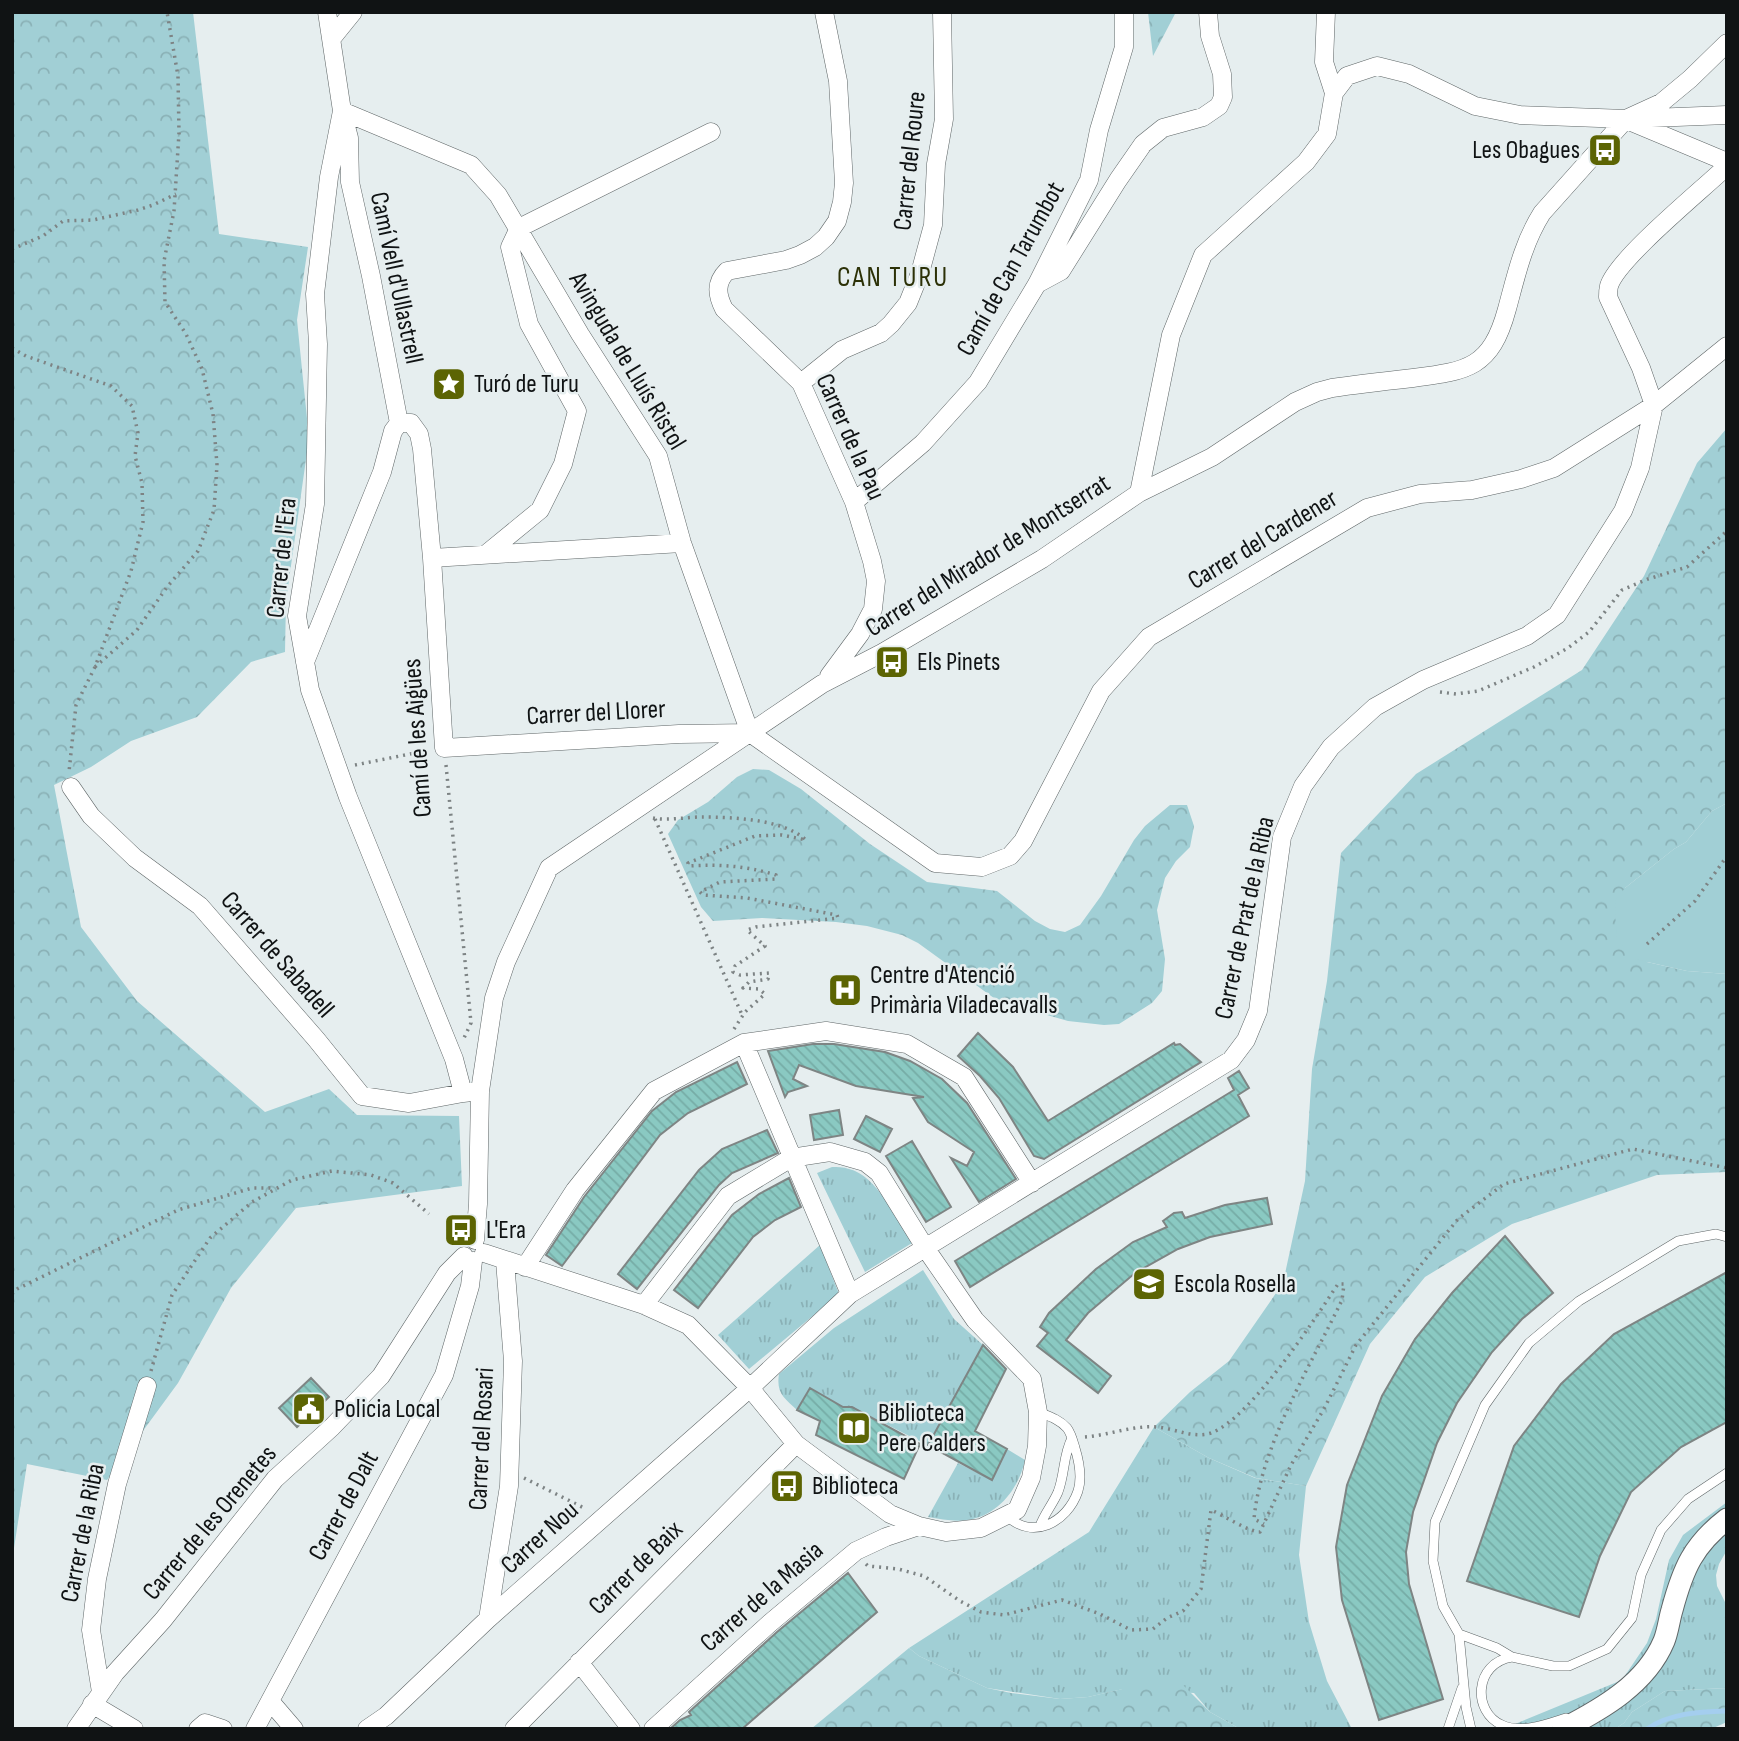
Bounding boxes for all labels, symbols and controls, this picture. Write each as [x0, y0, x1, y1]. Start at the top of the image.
street label: Carrer del Roure [887, 90, 933, 232]
bus stop icon: Les Obagues [1586, 131, 1624, 169]
place label: Les Obagues [1472, 135, 1580, 166]
street label: Camí de Can Tarumbot [950, 177, 1072, 361]
street label: Camí Vell d'Ullastrell [363, 189, 429, 367]
district label: CAN TURU [837, 261, 949, 294]
street label: Avinguda de Lluís Ristol [561, 266, 692, 455]
place icon: Turó de Turu [430, 365, 468, 403]
place label: Turó de Turu [474, 369, 579, 400]
street label: Carrer de la Pau [808, 369, 892, 505]
street label: Carrer del Mirador de Montserrat [860, 468, 1116, 644]
street label: Carrer del Cardener [1183, 483, 1344, 597]
street label: Carrer de l'Era [260, 496, 304, 620]
bus stop icon: Els Pinets [873, 643, 911, 681]
place label: Els Pinets [917, 647, 1000, 678]
street label: Camí de les Aigües [397, 658, 439, 818]
street label: Carrer del Llorer [526, 694, 667, 732]
street label: Carrer de Prat de la Riba [1208, 814, 1282, 1022]
street label: Carrer de Sabadell [214, 886, 340, 1024]
place label: Centre d'Atenció Primària Viladecavalls [870, 960, 1058, 1021]
hospital icon: Centre d'Atenció Primària Viladecavalls [826, 971, 864, 1009]
bus stop icon: L'Era [442, 1211, 480, 1249]
place label: L'Era [486, 1215, 526, 1246]
school or university icon: Escola Rosella [1130, 1265, 1168, 1303]
place label: Escola Rosella [1174, 1269, 1296, 1300]
street label: Carrer del Rosari [463, 1367, 501, 1511]
public building icon: Policia Local [290, 1390, 328, 1428]
place label: Policia Local [334, 1394, 440, 1425]
place label: Biblioteca Pere Calders [878, 1398, 986, 1459]
library icon: Biblioteca Pere Calders [835, 1409, 873, 1447]
street label: Carrer de les Orenetes [136, 1439, 284, 1607]
street label: Carrer de Dalt [302, 1446, 386, 1566]
street label: Carrer de la Riba [54, 1461, 112, 1605]
bus stop icon: Biblioteca [768, 1467, 806, 1505]
place label: Biblioteca [812, 1471, 898, 1502]
street label: Carrer Nou [495, 1495, 585, 1581]
street label: Carrer de Baix [582, 1514, 690, 1622]
street label: Carrer de la Masia [694, 1535, 830, 1659]

